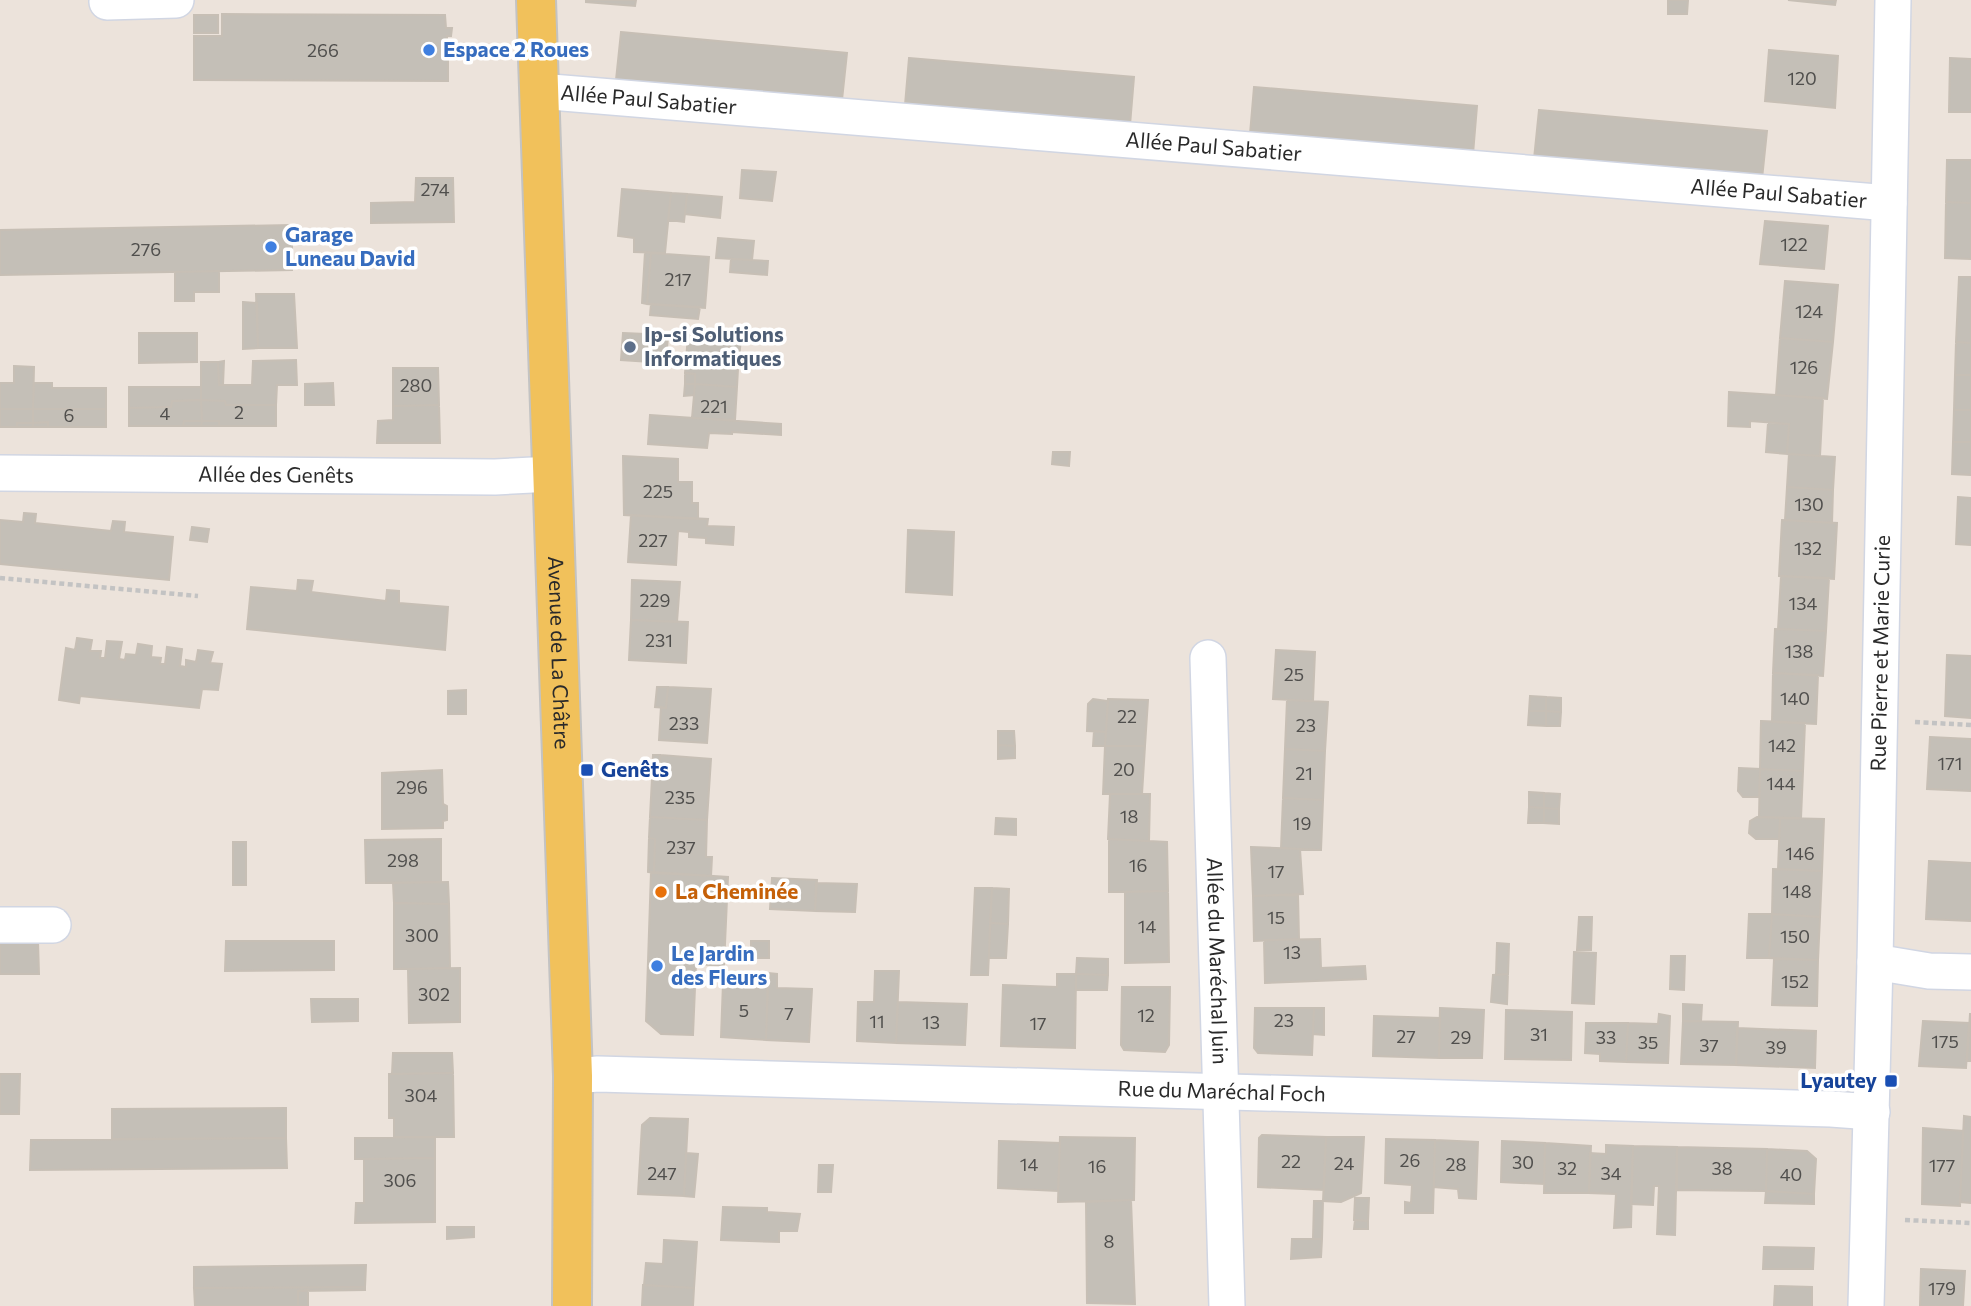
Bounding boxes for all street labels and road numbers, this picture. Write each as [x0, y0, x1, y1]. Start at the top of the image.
street label: Allée Paul Sabatier [560, 79, 738, 118]
street label: Allée Paul Sabatier [1125, 126, 1303, 165]
street label: Allée Paul Sabatier [1690, 173, 1868, 212]
street label: Allée des Genêts [198, 461, 354, 487]
street label: Rue Pierre et Marie Curie [1865, 535, 1894, 772]
street label: Avenue de La Châtre [544, 555, 576, 750]
street label: Allée du Maréchal Juin [1203, 857, 1234, 1065]
street label: Rue du Maréchal Foch [1117, 1075, 1326, 1106]

